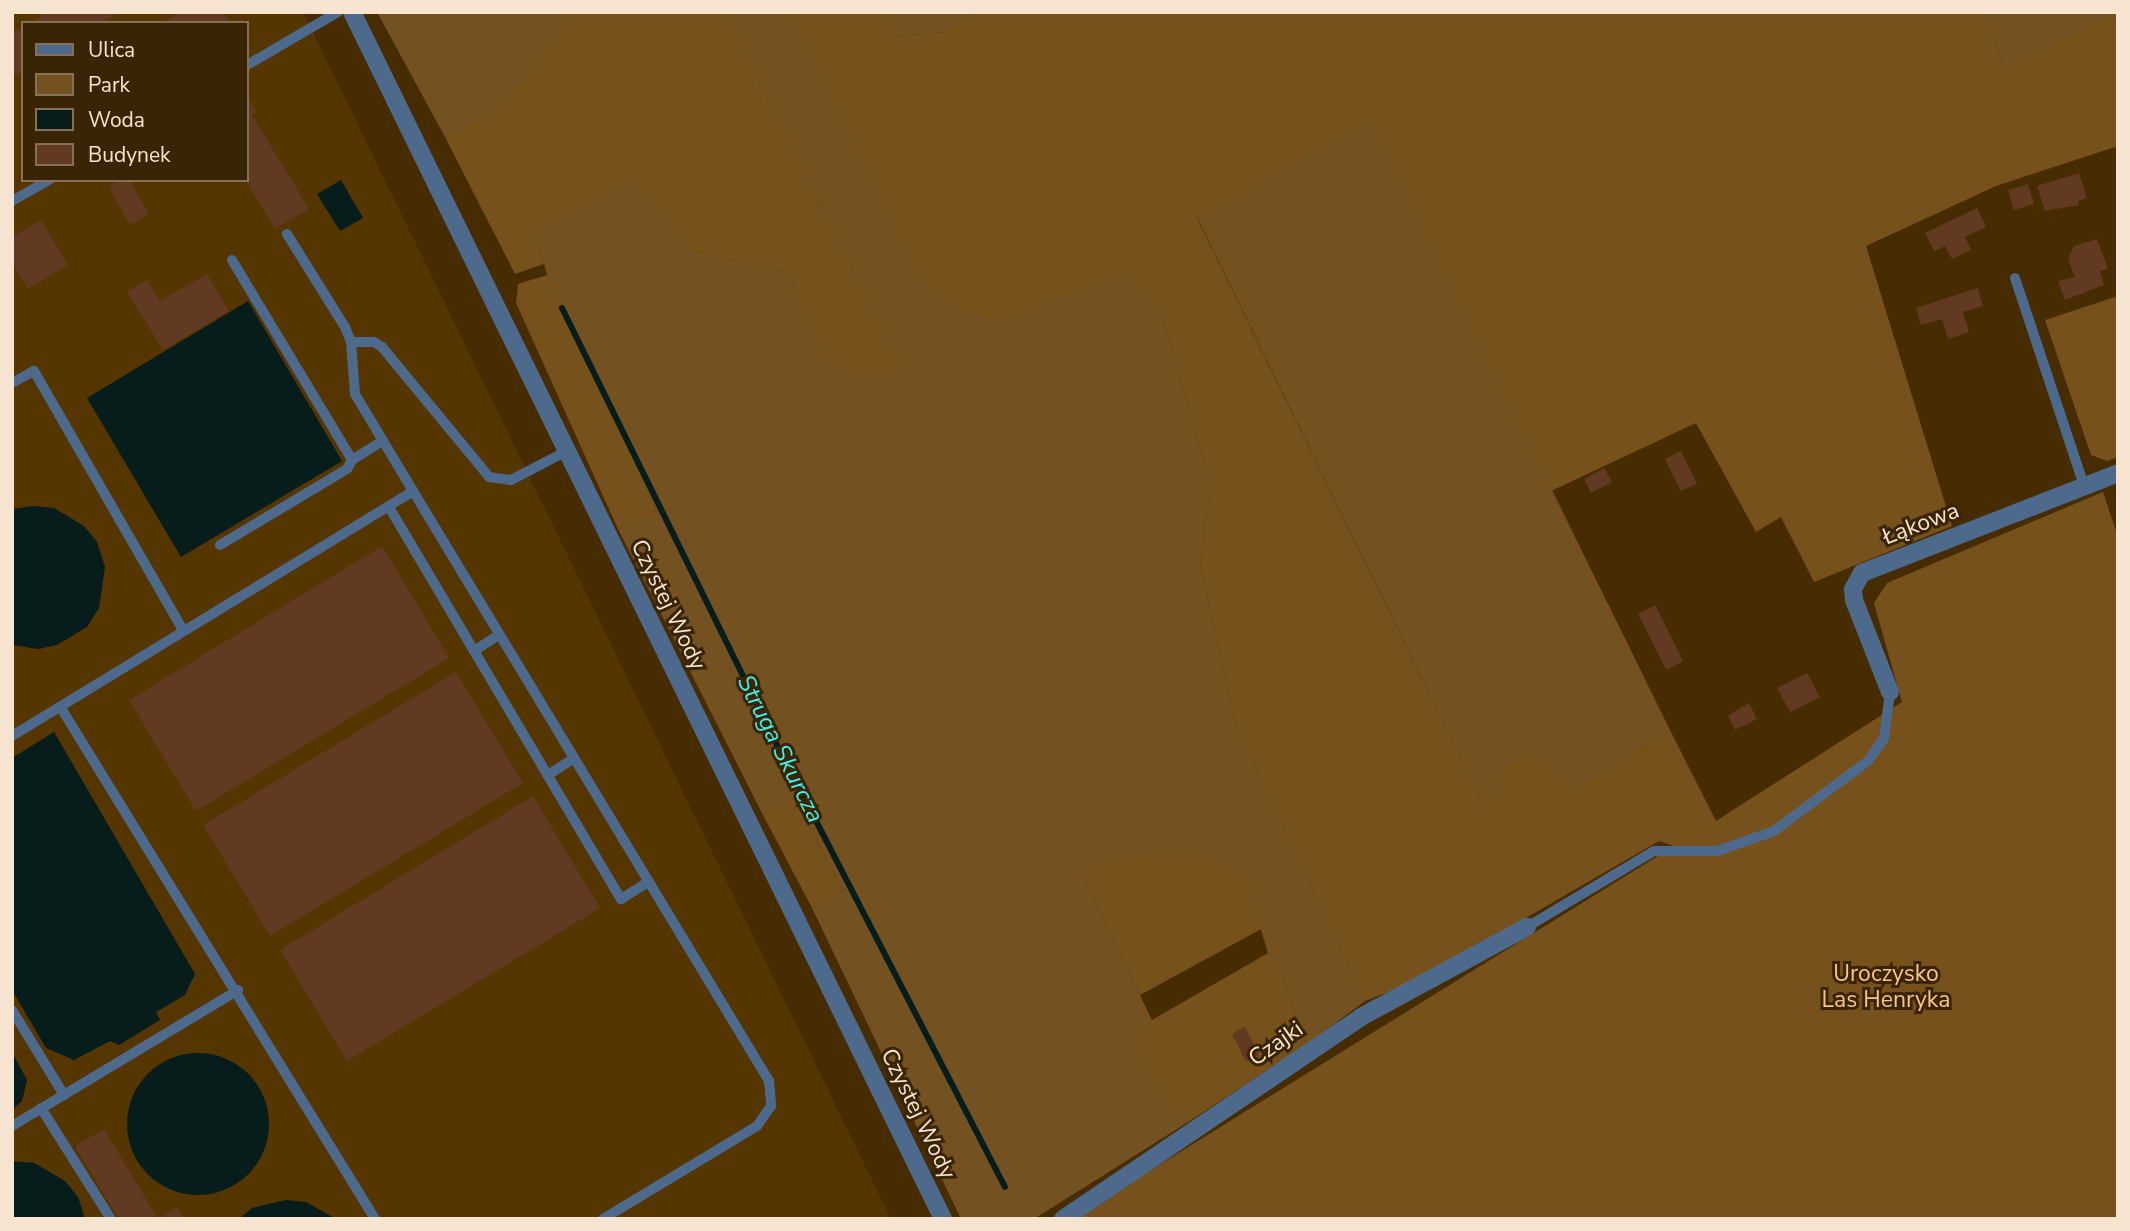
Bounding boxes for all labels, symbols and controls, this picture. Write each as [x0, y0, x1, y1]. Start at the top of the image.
legend [21, 21, 248, 182]
text: Ulica [88, 36, 135, 64]
text: Park [88, 71, 130, 99]
text: Woda [88, 106, 145, 134]
text: Budynek [88, 141, 171, 169]
street label: Łąkowa [1879, 497, 1963, 551]
street label: Czystej Wody [625, 535, 711, 675]
water label: Struga Skurcza [730, 670, 830, 828]
park label: Uroczysko Las Henryka [1822, 960, 1950, 1014]
street label: Czajki [1243, 1015, 1309, 1073]
street label: Czystej Wody [875, 1044, 961, 1184]

